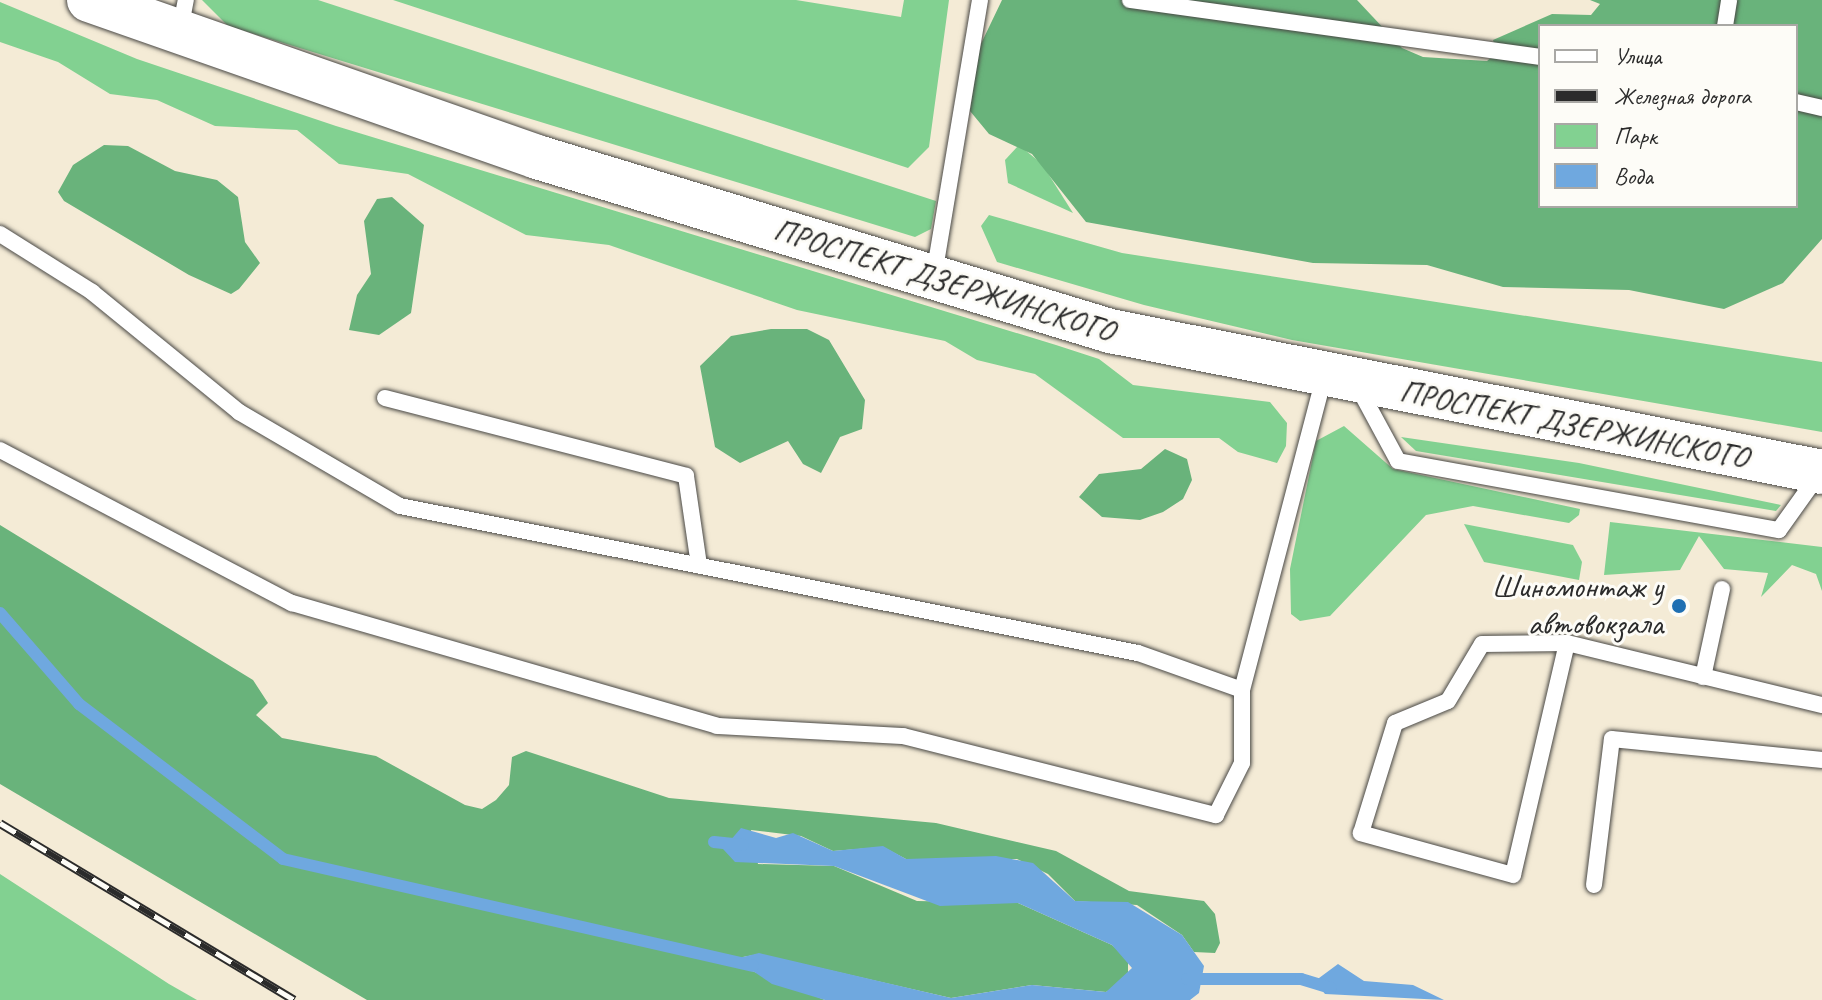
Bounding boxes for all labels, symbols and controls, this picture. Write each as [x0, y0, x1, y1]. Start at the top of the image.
legend [1538, 24, 1798, 208]
text: Улица [1614, 41, 1662, 71]
text: Железная дорога [1614, 81, 1751, 111]
text: Парк [1614, 121, 1657, 151]
text: Вода [1614, 161, 1653, 191]
street label: ПРОСПЕКТ ДЗЕРЖИНСКОГО [769, 211, 1119, 351]
street label: ПРОСПЕКТ ДЗЕРЖИНСКОГО [1397, 372, 1751, 478]
place label: Шиномонтаж у автовокзала [1491, 569, 1663, 644]
marker: Шиномонтаж у автовокзала [1670, 597, 1688, 615]

